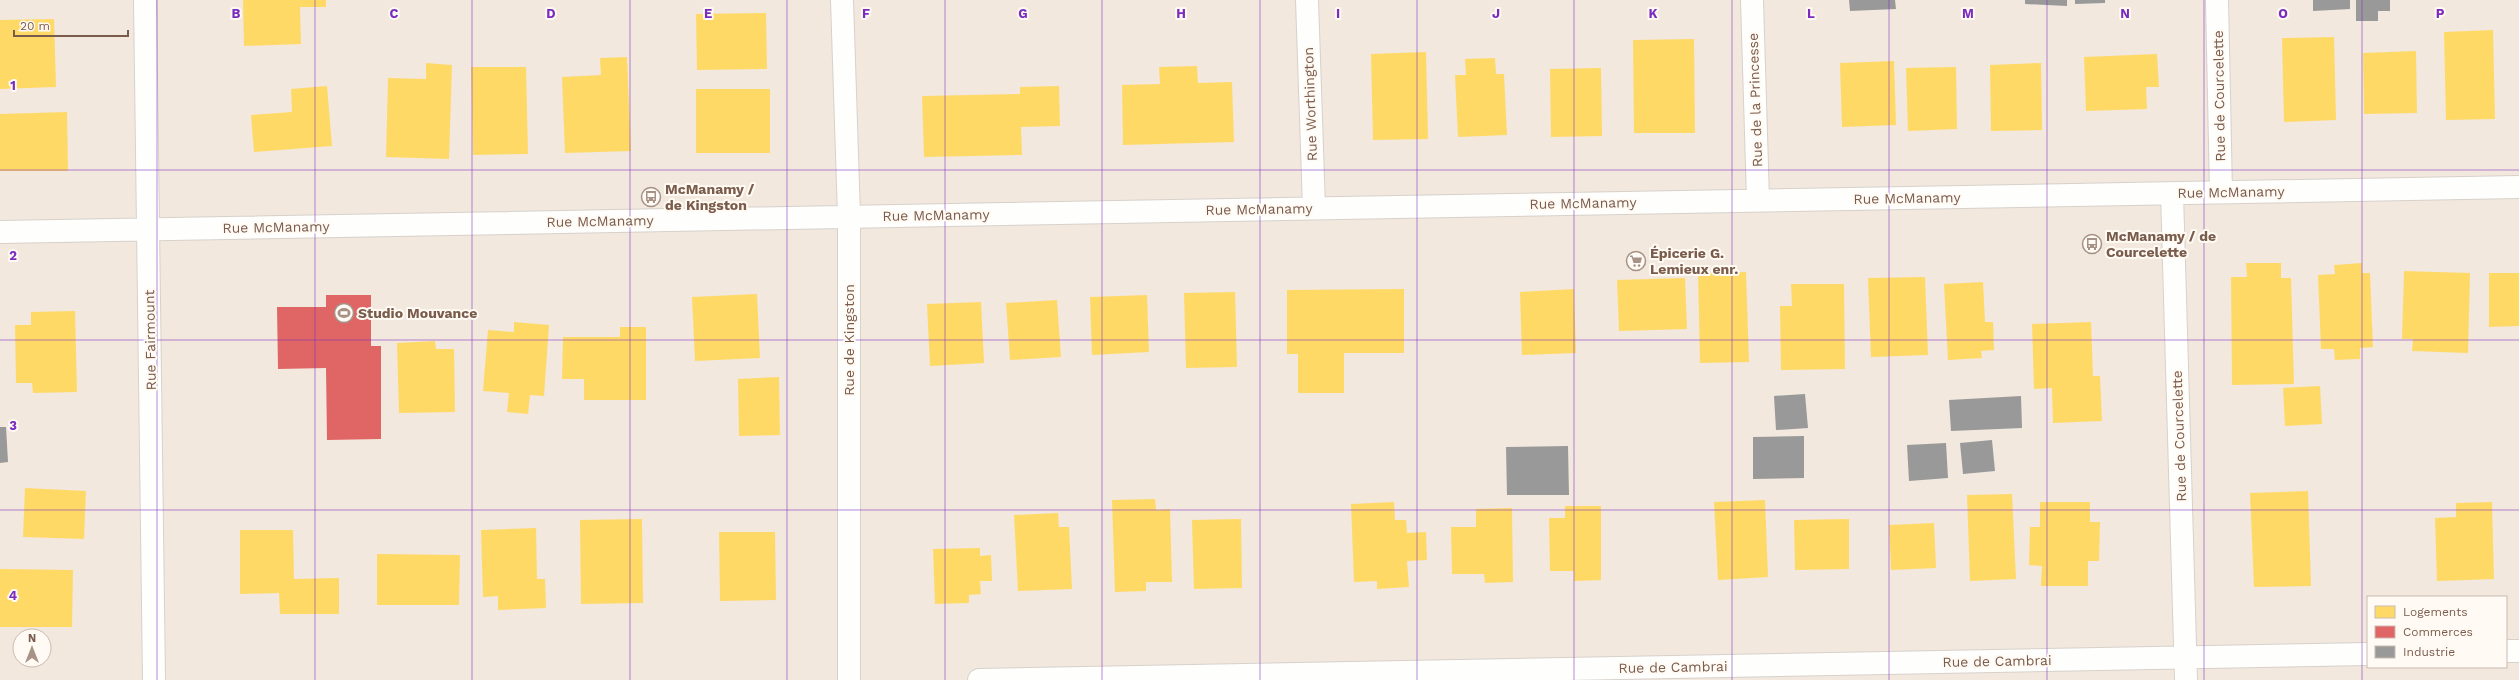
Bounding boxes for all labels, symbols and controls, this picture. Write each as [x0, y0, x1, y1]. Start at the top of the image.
text: B [232, 6, 241, 21]
text: C [390, 6, 399, 21]
text: D [546, 6, 556, 21]
text: E [704, 6, 712, 21]
text: F [862, 6, 870, 21]
text: G [1018, 6, 1028, 21]
text: H [1176, 6, 1186, 21]
text: I [1336, 6, 1340, 21]
text: J [1492, 6, 1500, 21]
text: K [1648, 6, 1658, 21]
text: L [1807, 6, 1815, 21]
text: M [1962, 6, 1974, 21]
text: N [2120, 6, 2130, 21]
text: O [2278, 6, 2288, 21]
text: P [2436, 6, 2445, 21]
scale bar [14, 12, 128, 38]
text: 20 m [20, 19, 50, 33]
street label: Rue de Courcelette [2210, 30, 2228, 162]
street label: Rue de la Princesse [1745, 33, 1765, 167]
street label: Rue Worthington [1300, 47, 1320, 161]
text: 1 [10, 78, 16, 93]
place label: McManamy / de Kingston [665, 181, 755, 213]
street label: Rue McManamy [2177, 183, 2285, 201]
bus stop icon: McManamy / de Kingston [640, 186, 662, 208]
street label: Rue McManamy [1853, 189, 1961, 207]
street label: Rue McManamy [1529, 194, 1637, 212]
street label: Rue McManamy [1205, 200, 1313, 218]
street label: Rue McManamy [882, 206, 990, 224]
street label: Rue McManamy [546, 212, 654, 230]
street label: Rue McManamy [222, 218, 330, 236]
place label: McManamy / de Courcelette [2106, 228, 2216, 260]
bus stop icon: McManamy / de Courcelette [2081, 233, 2103, 255]
place label: Épicerie G. Lemieux enr. [1650, 245, 1738, 277]
text: 2 [9, 248, 17, 263]
supermarket icon: Épicerie G. Lemieux enr. [1625, 250, 1647, 272]
street label: Rue de Kingston [841, 284, 857, 396]
street label: Rue Fairmount [141, 289, 159, 390]
sports icon: Studio Mouvance [333, 302, 355, 324]
place label: Studio Mouvance [358, 305, 477, 321]
street label: Rue de Courcelette [2169, 370, 2189, 502]
text: 3 [9, 418, 17, 433]
text: 4 [9, 588, 18, 603]
legend [2367, 596, 2507, 668]
text: Logements [2403, 605, 2468, 619]
text: Commerces [2403, 625, 2473, 639]
north arrow [12, 628, 52, 668]
text: N [28, 632, 36, 645]
text: Industrie [2403, 645, 2455, 659]
street label: Rue de Cambrai [1942, 652, 2052, 670]
street label: Rue de Cambrai [1618, 658, 1728, 676]

